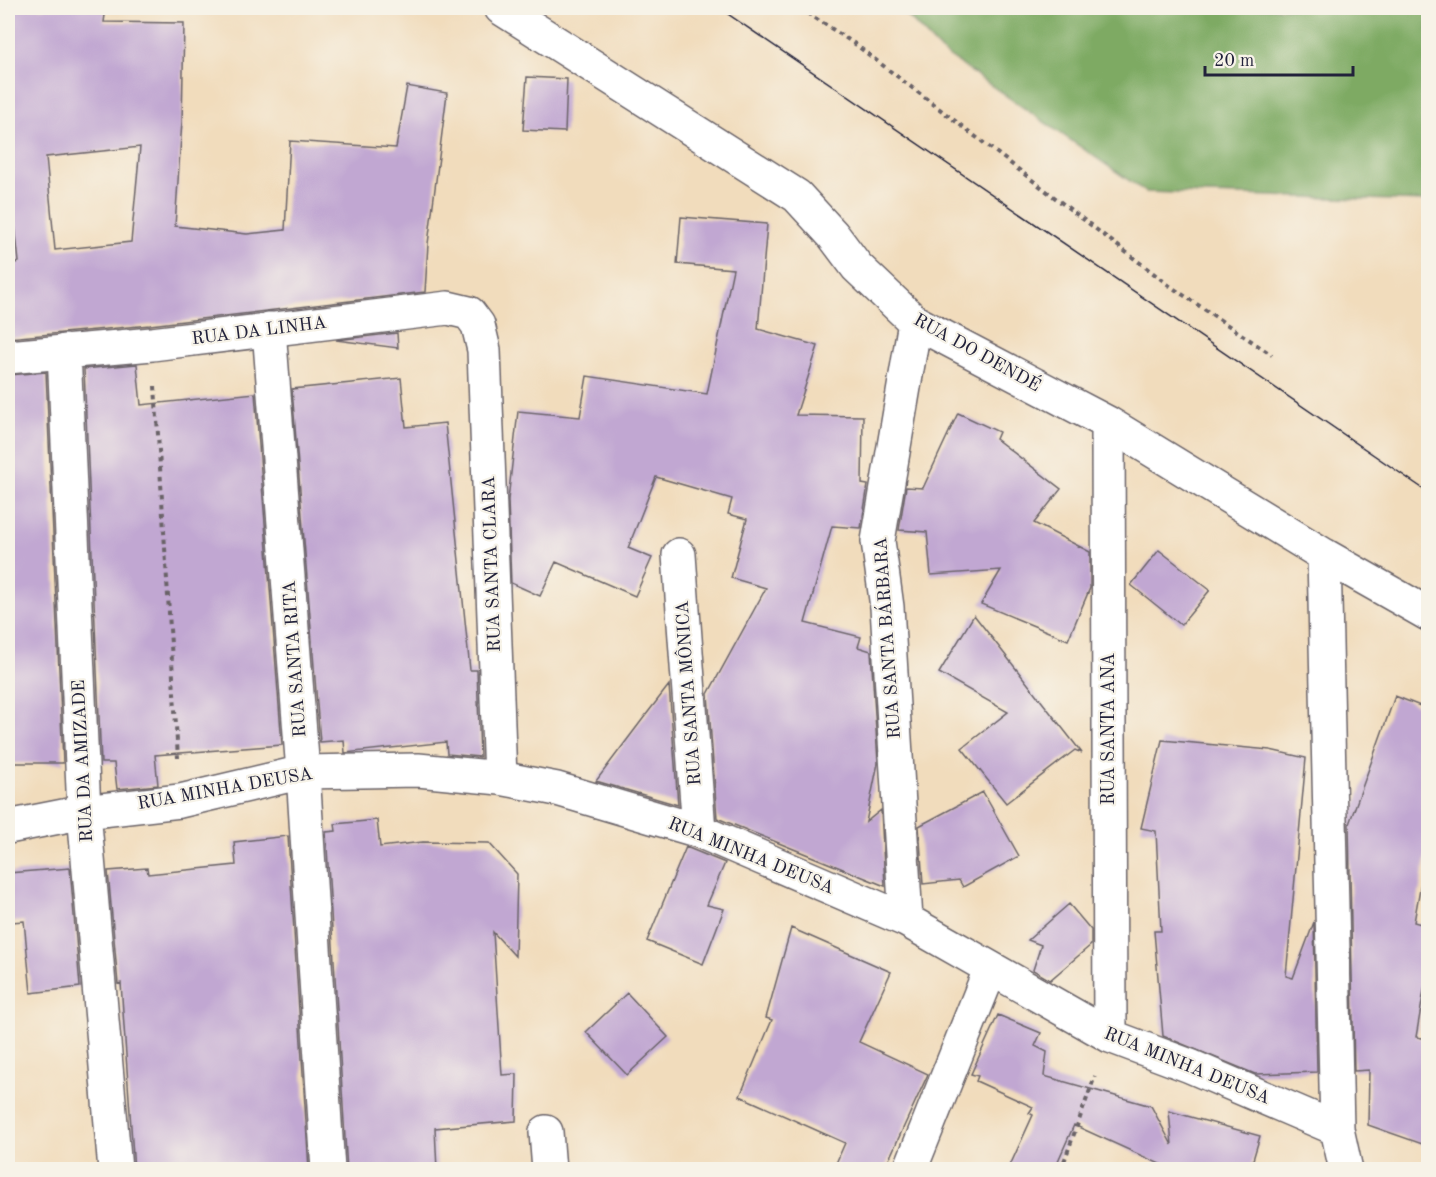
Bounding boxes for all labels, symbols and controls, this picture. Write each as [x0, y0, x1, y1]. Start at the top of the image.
scale bar [1205, 39, 1354, 77]
text: 20 m [1214, 52, 1254, 70]
street label: RUA DO DENDÉ [911, 307, 1045, 395]
street label: RUA DA LINHA [190, 314, 328, 348]
street label: RUA SANTA CLARA [480, 475, 504, 652]
street label: RUA SANTA BÁRBARA [868, 536, 904, 740]
street label: RUA SANTA RITA [281, 580, 309, 738]
street label: RUA SANTA MÔNICA [670, 600, 704, 786]
street label: RUA SANTA ANA [1100, 652, 1118, 805]
street label: RUA DA AMIZADE [70, 679, 96, 843]
street label: RUA MINHA DEUSA [136, 765, 314, 813]
street label: RUA MINHA DEUSA [665, 814, 837, 898]
street label: RUA MINHA DEUSA [1101, 1024, 1273, 1108]

